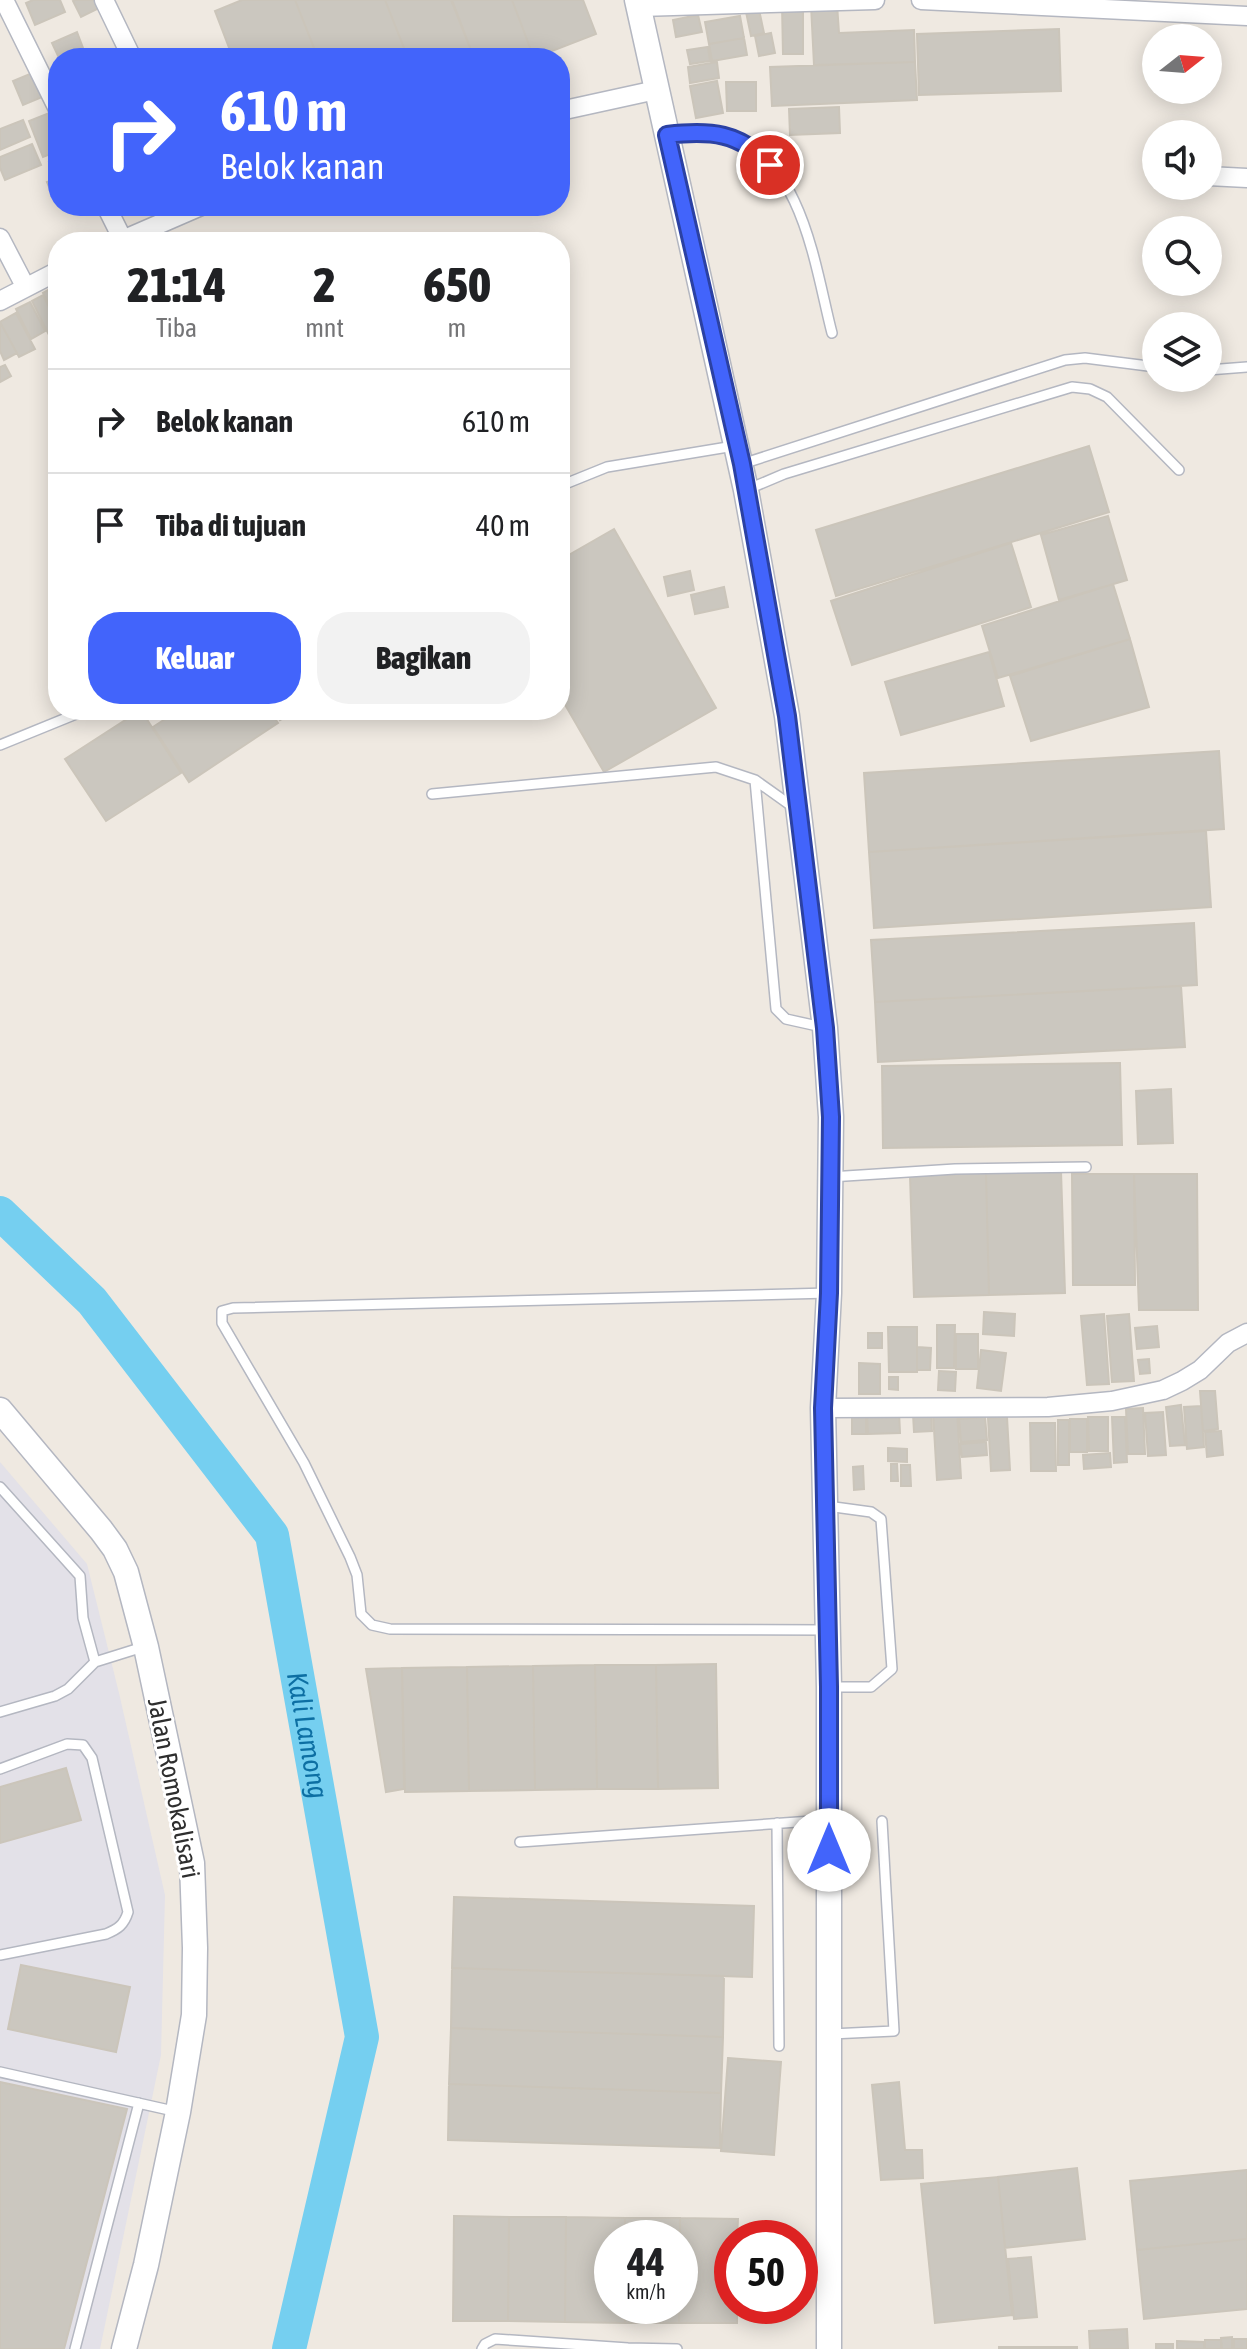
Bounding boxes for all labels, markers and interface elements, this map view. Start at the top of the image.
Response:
north arrow [1142,24,1222,104]
map controls [1142,24,1222,392]
text: 610 m [220,79,347,143]
icon: right [88,80,192,184]
button: sound [1142,120,1222,200]
pin [736,131,804,199]
icon: arrive [748,143,792,187]
text: Belok kanan [220,145,385,187]
button: search [1142,216,1222,296]
text: 21:14 [127,257,226,312]
text: 2 [313,257,336,312]
text: 650 [423,257,491,312]
button: layers [1142,312,1222,392]
text: Tiba [156,313,197,343]
text: mnt [305,313,344,343]
text: m [448,313,466,343]
icon: right [88,399,132,443]
text: Belok kanan [156,404,293,438]
text: 610 m [462,404,530,438]
icon: arrive [88,503,132,547]
text: Tiba di tujuan [156,508,306,542]
text: 40 m [476,508,530,542]
button: Keluar [88,612,301,704]
button: Bagikan [317,612,530,704]
water label: Kali Lamong [281,1669,335,1801]
street label: Jalan Romokalisari [142,1695,206,1881]
position arrow [787,1808,871,1892]
speed limit sign: 50 [714,2220,818,2324]
text: 44 [627,2239,665,2284]
text: km/h [626,2280,666,2303]

